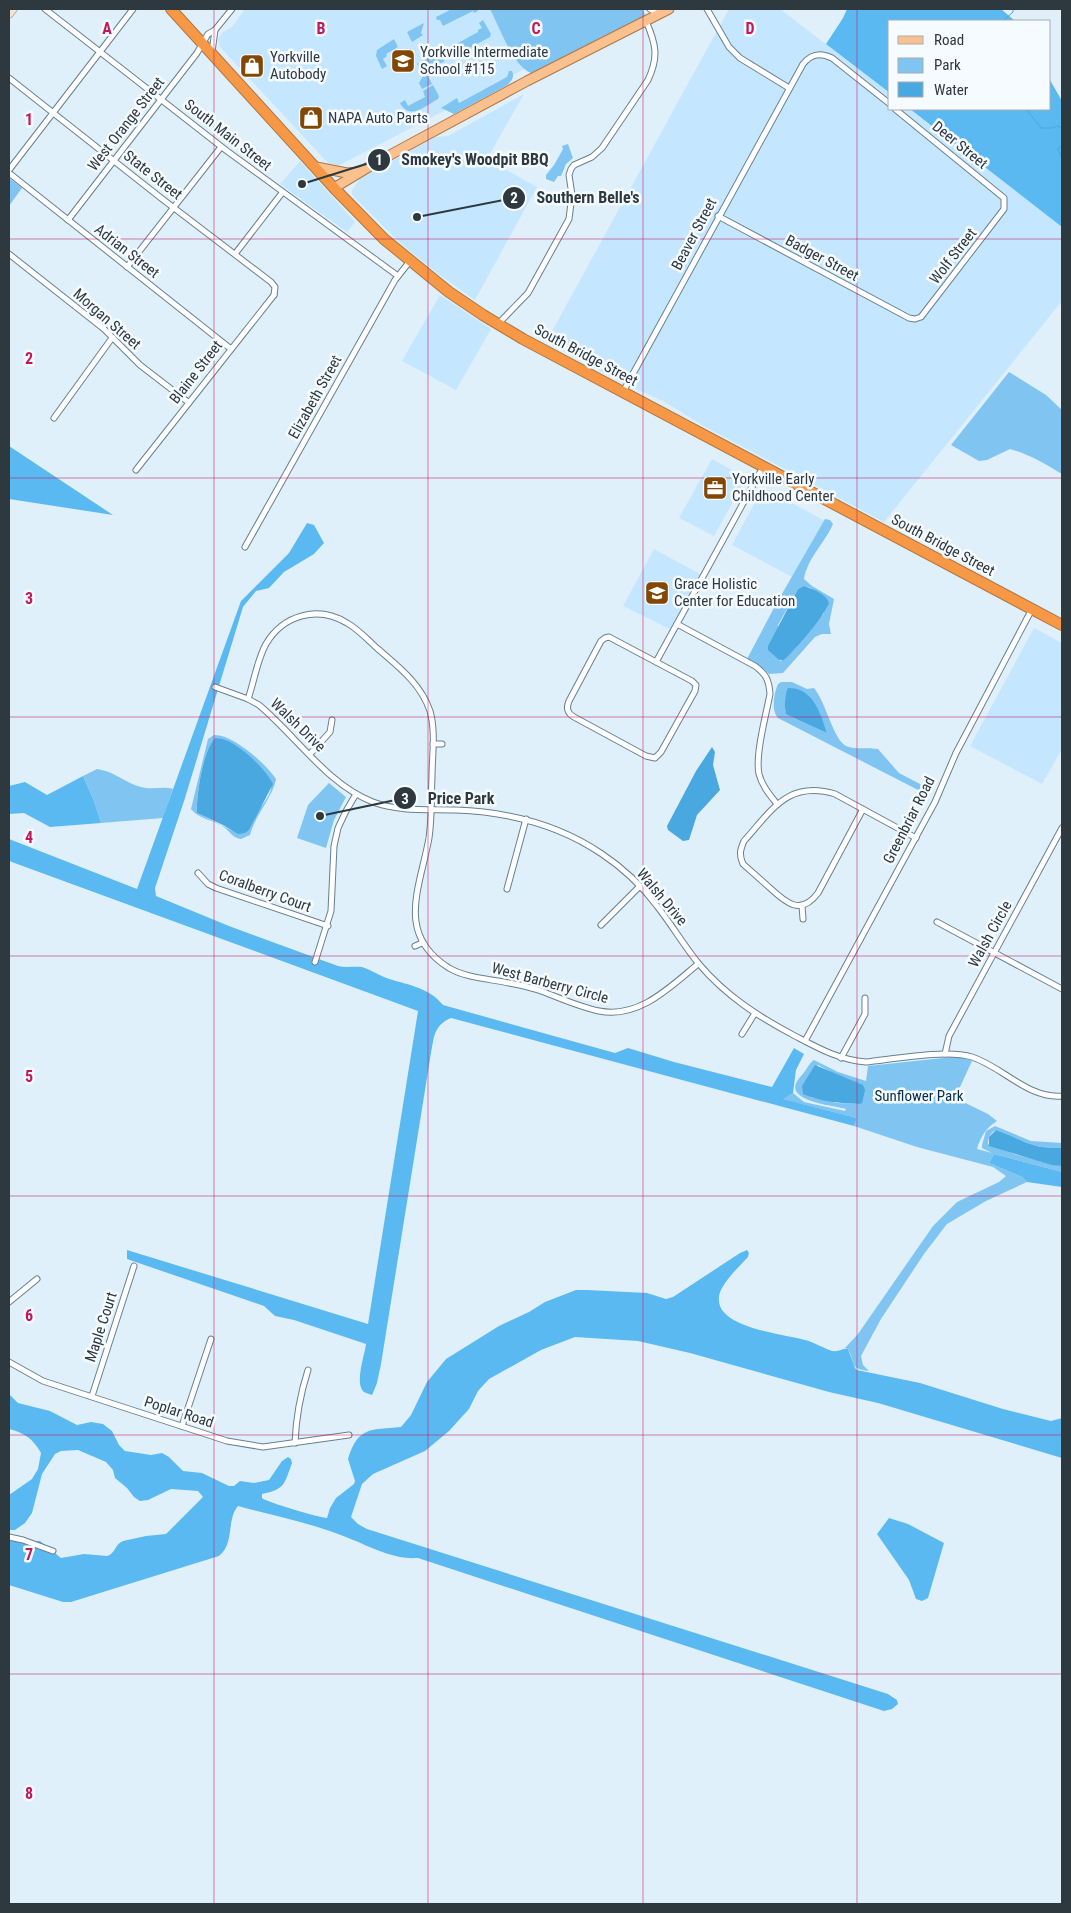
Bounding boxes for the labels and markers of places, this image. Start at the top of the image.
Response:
place label: Yorkville Intermediate School #115 [420,43,548,78]
place label: Yorkville Autobody [270,48,326,83]
school or university icon: Yorkville Intermediate School #115 [390,48,416,74]
shop icon: Yorkville Autobody [239,53,265,79]
shop icon: NAPA Auto Parts [298,105,324,131]
place label: NAPA Auto Parts [328,109,428,127]
callout: Smokey's Woodpit BBQ [367,144,559,175]
callout: Southern Belle's [501,182,649,213]
place label: Yorkville Early Childhood Center [732,470,835,505]
office icon: Yorkville Early Childhood Center [702,475,728,501]
place label: Grace Holistic Center for Education [674,575,795,610]
school or university icon: Grace Holistic Center for Education [644,580,670,606]
callout: Price Park [393,783,504,814]

